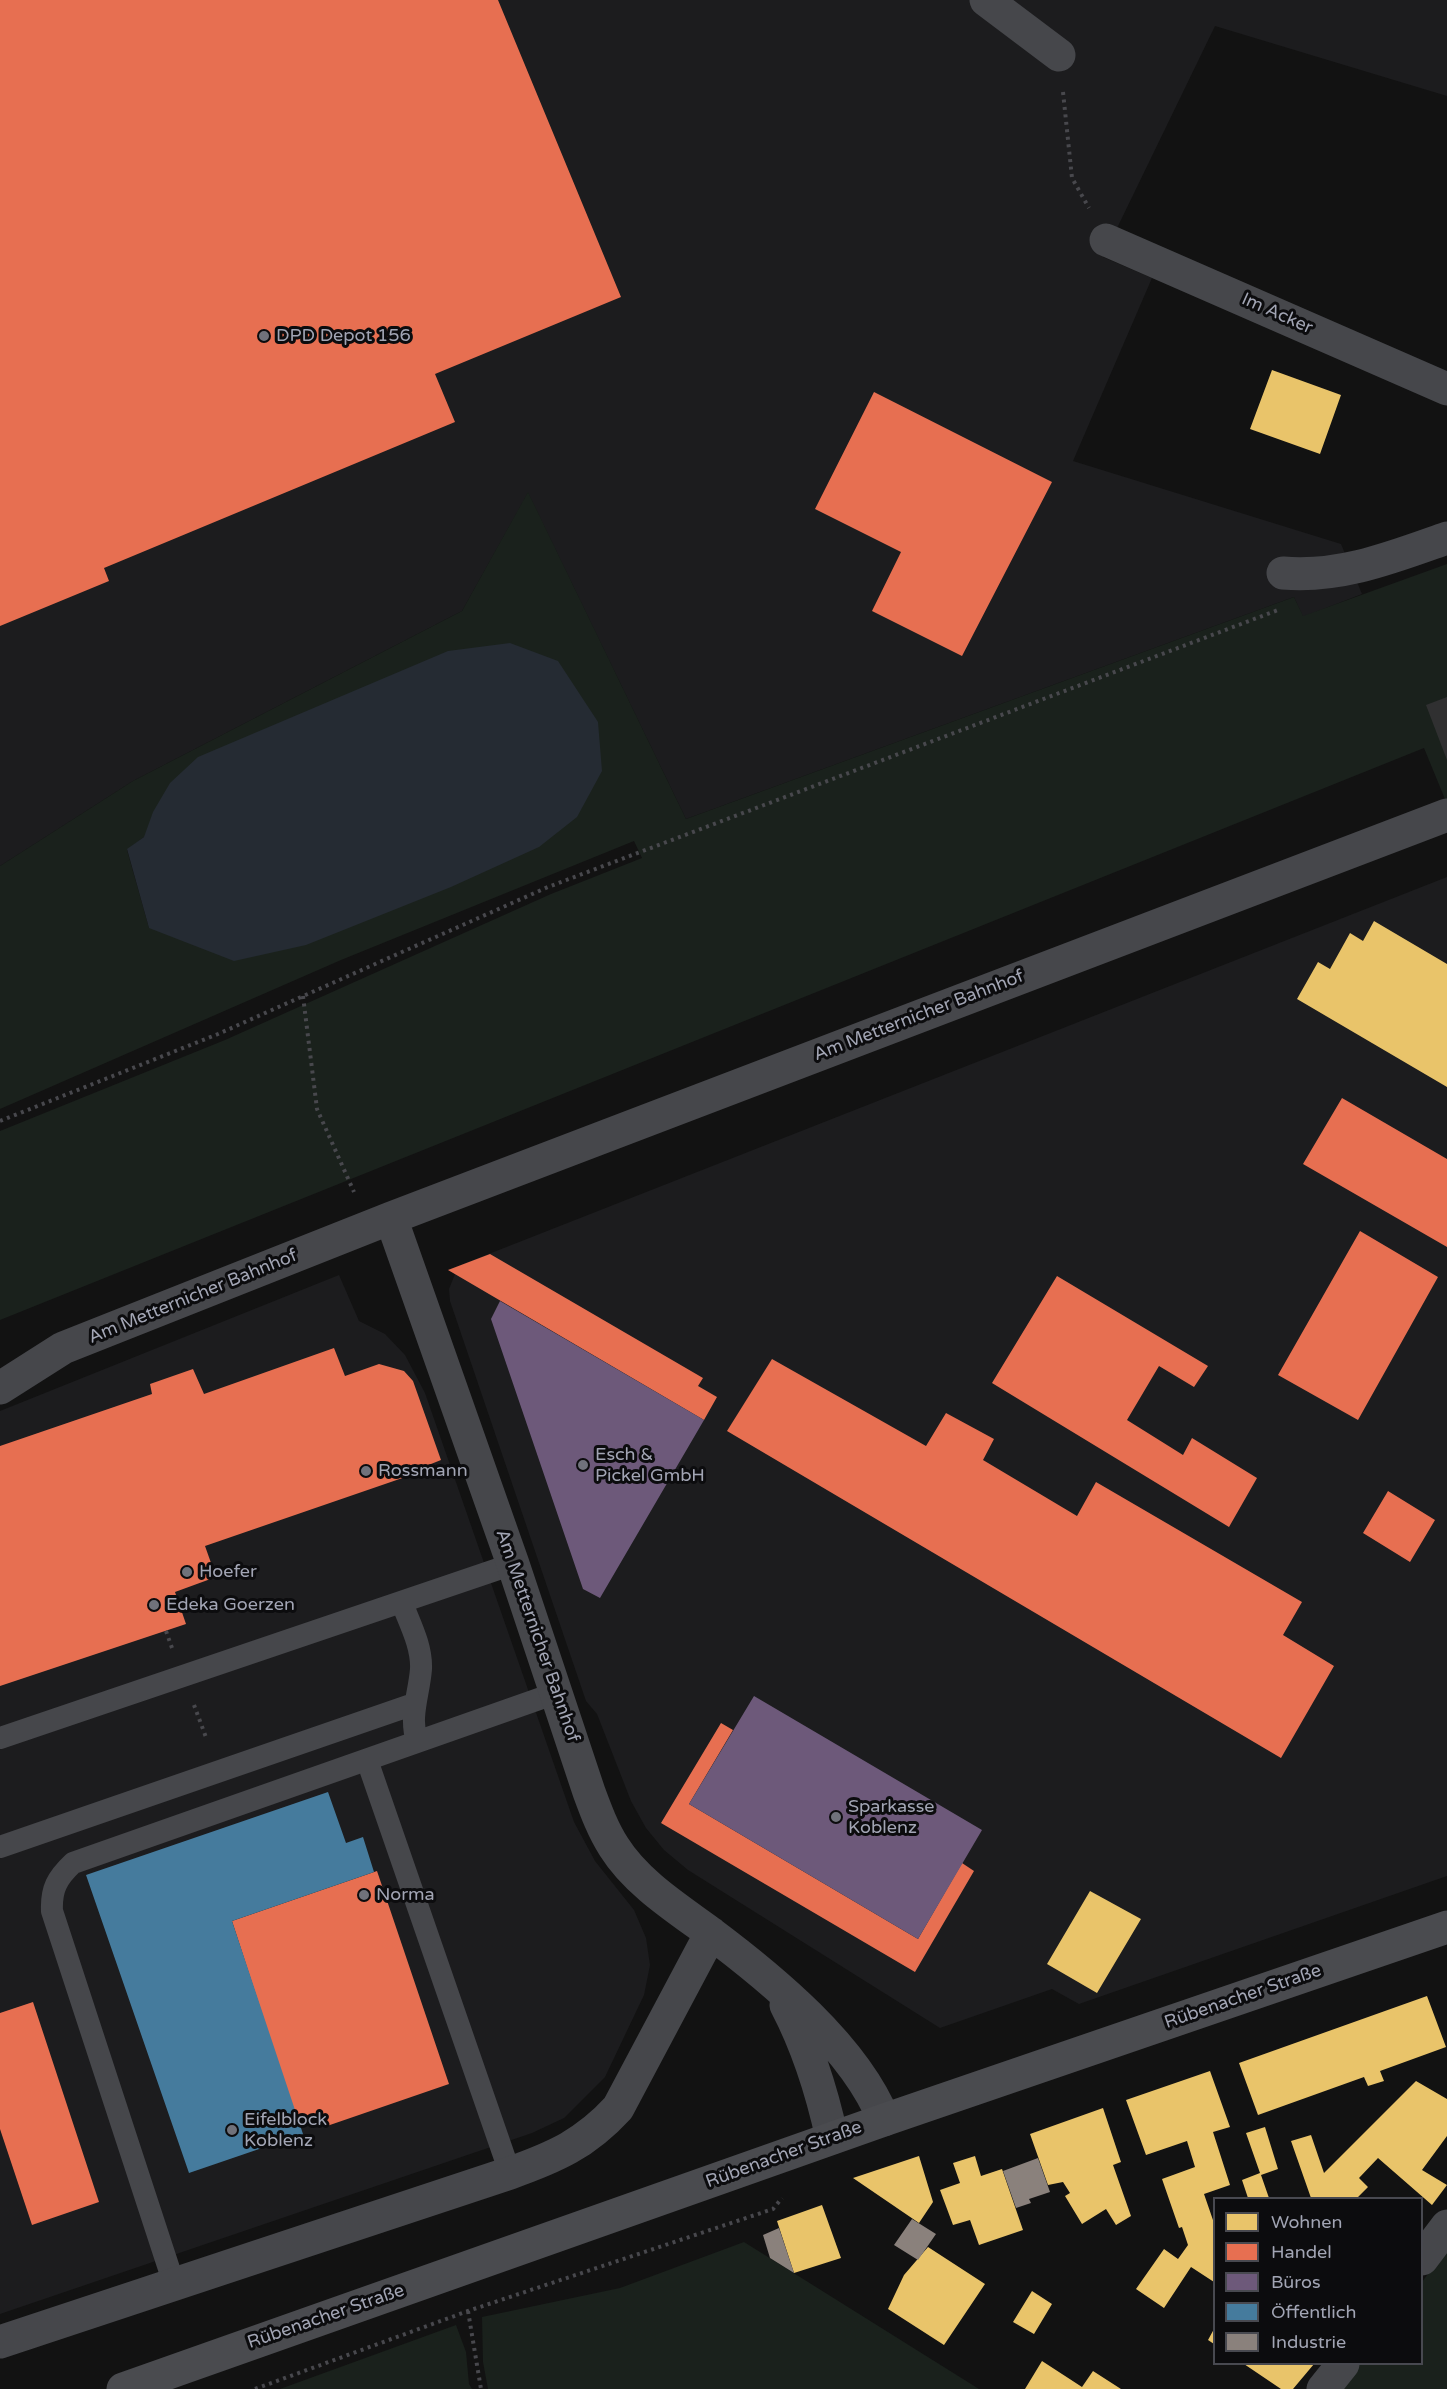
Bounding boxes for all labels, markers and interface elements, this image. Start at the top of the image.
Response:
street label: Im Acker [1238,289,1316,339]
place label: DPD Depot 156 [276,325,411,347]
marker: DPD Depot 156 [257,329,271,343]
street label: Am Metternicher Bahnhof [811,966,1027,1066]
street label: Am Metternicher Bahnhof [85,1245,301,1349]
place label: Esch & Pickel GmbH [595,1444,705,1486]
marker: Esch & Pickel GmbH [576,1458,590,1472]
place label: Rossmann [378,1460,468,1482]
marker: Rossmann [359,1464,373,1478]
street label: Am Metternicher Bahnhof [490,1527,584,1745]
place label: Hoefer [199,1561,257,1583]
marker: Hoefer [180,1565,194,1579]
place label: Edeka Goerzen [166,1594,295,1616]
marker: Edeka Goerzen [147,1598,161,1612]
place label: Sparkasse Koblenz [848,1796,935,1838]
marker: Sparkasse Koblenz [829,1810,843,1824]
place label: Norma [376,1884,435,1906]
marker: Norma [357,1888,371,1902]
street label: Rübenacher Straße [1162,1960,1324,2034]
place label: Eifelblock Koblenz [244,2109,327,2152]
street label: Rübenacher Straße [703,2117,865,2193]
marker: Eifelblock Koblenz [225,2123,239,2137]
legend [1213,2197,1423,2365]
text: Wohnen [1271,2211,1342,2233]
text: Handel [1271,2241,1332,2263]
text: Büros [1271,2271,1321,2293]
street label: Rübenacher Straße [245,2280,407,2354]
text: Öffentlich [1271,2301,1356,2323]
text: Industrie [1271,2331,1346,2353]

